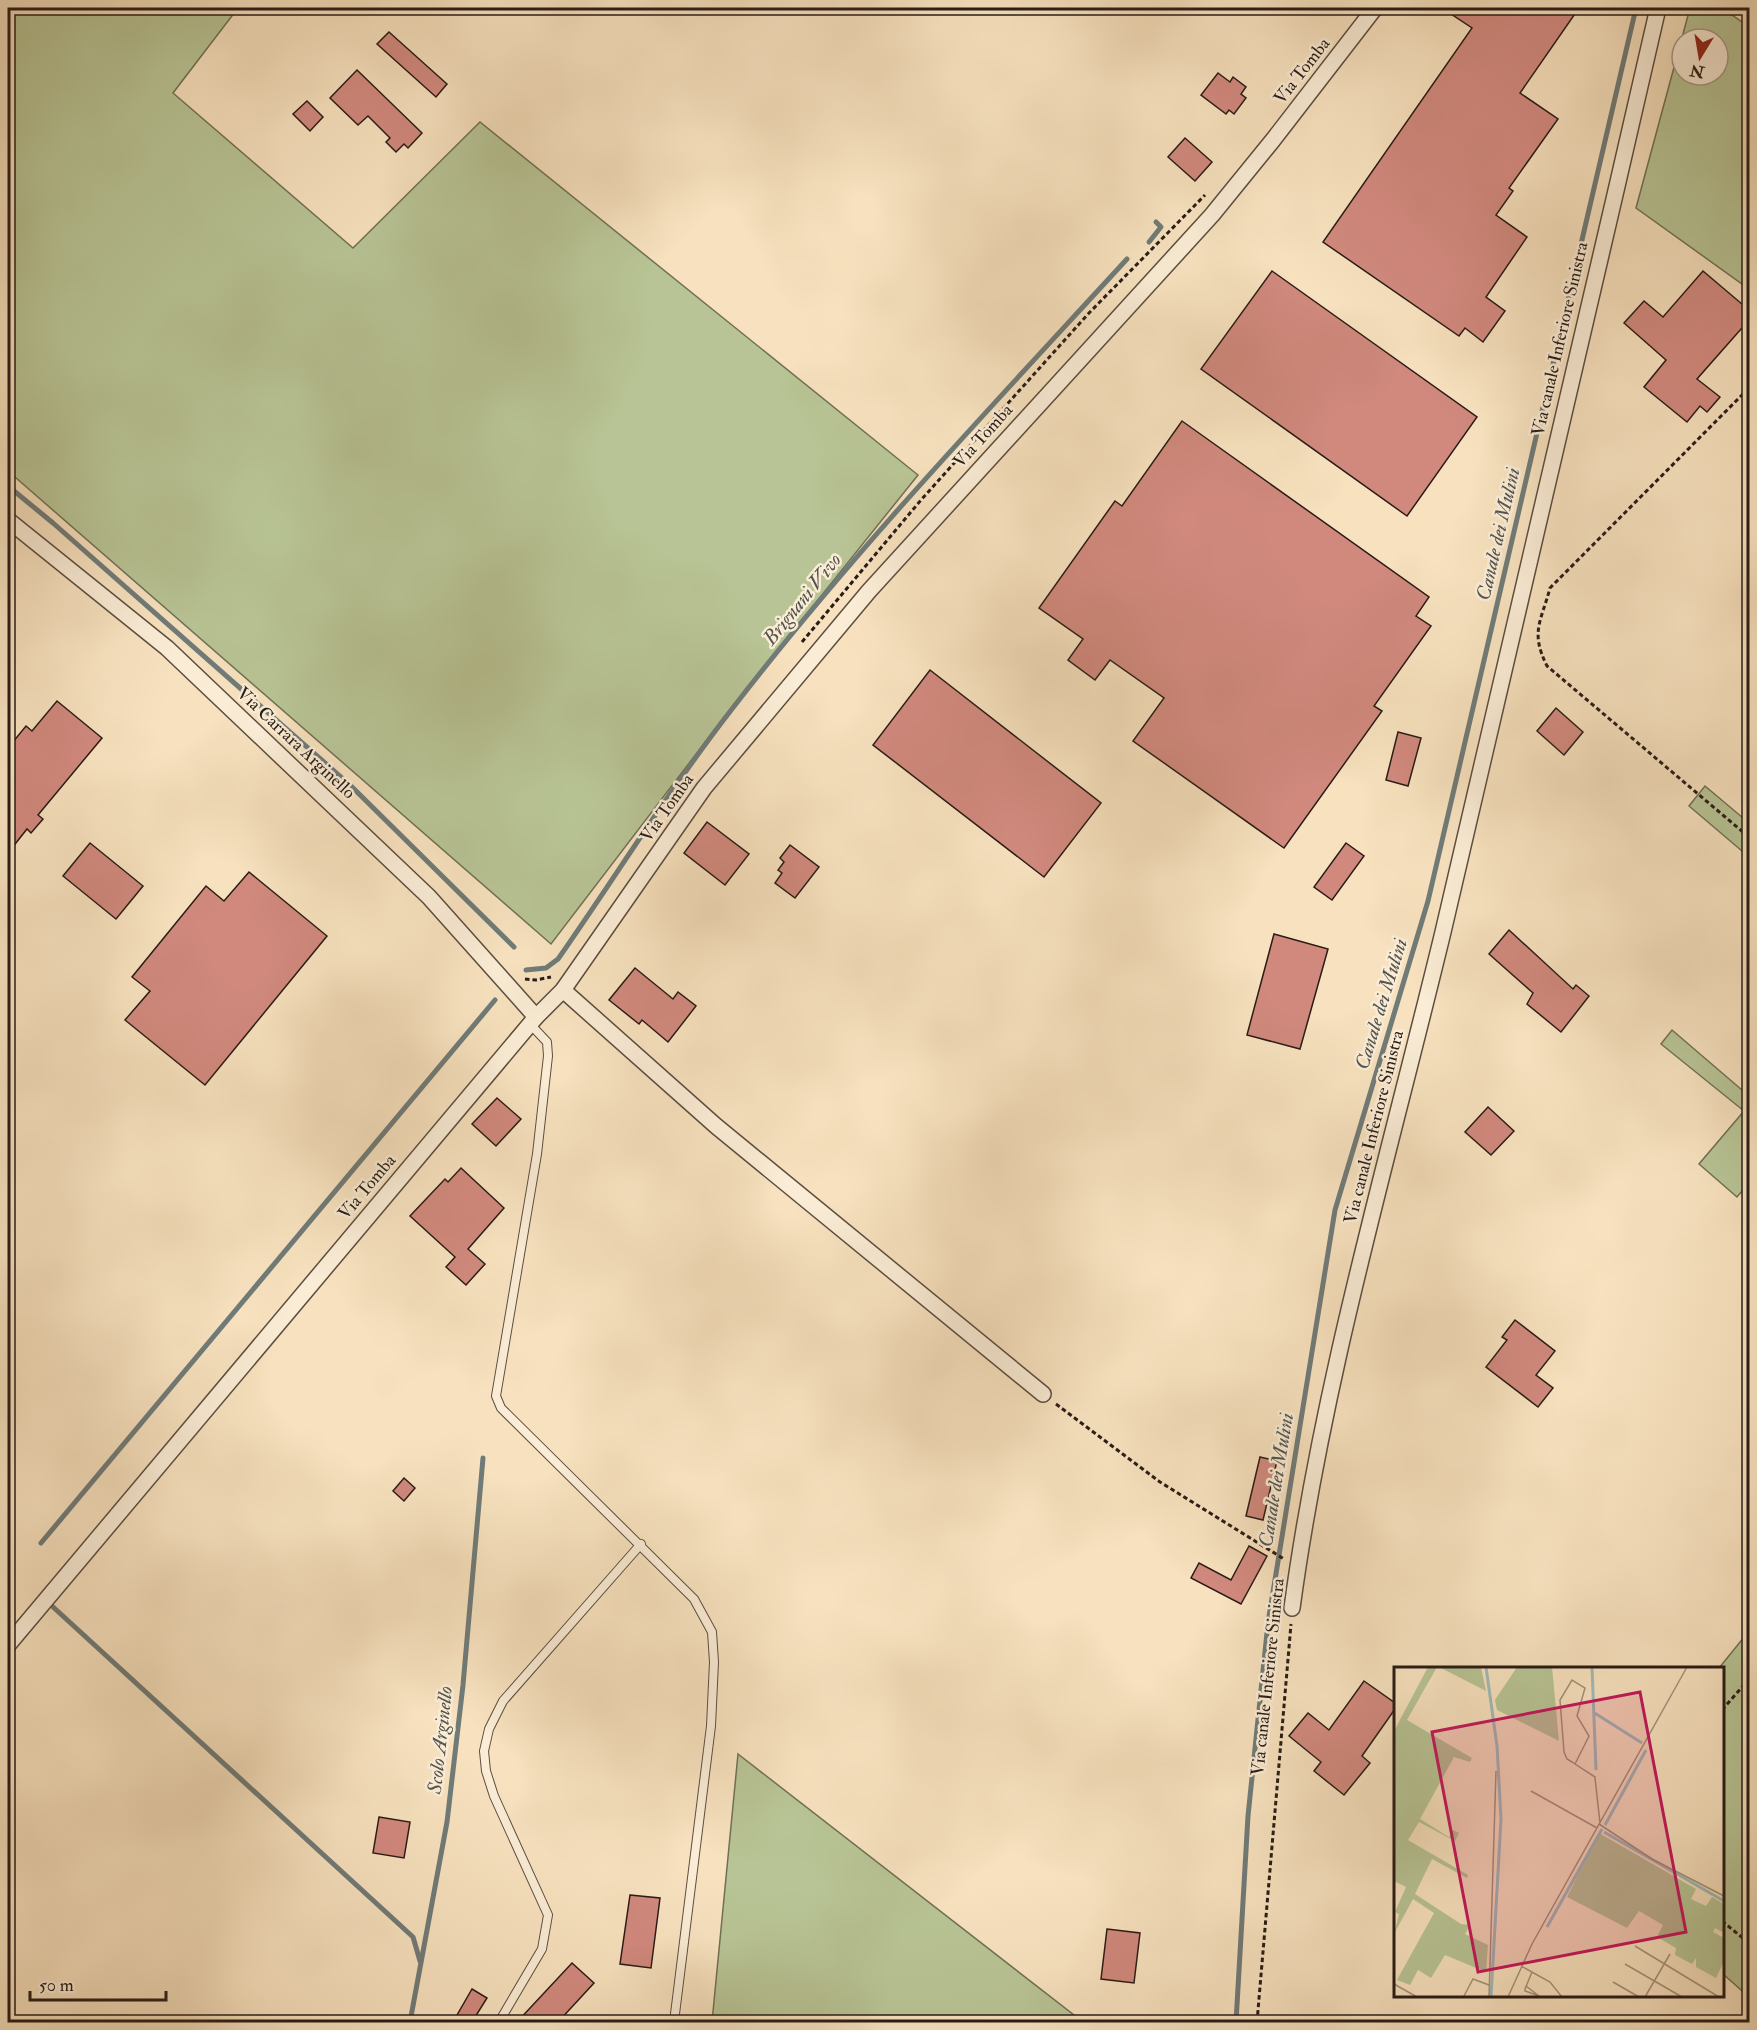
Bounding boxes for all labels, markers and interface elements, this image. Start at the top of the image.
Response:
north arrow [1670,27,1730,87]
street label: Via Tomba [1269,33,1336,109]
text: N [1688,59,1707,82]
street label: Via canale Inferiore Sinistra [1526,239,1594,438]
street label: Via Tomba [948,399,1018,473]
water label: Canale dei Mulini [1471,465,1526,603]
water label: Brignani Vivo [757,548,847,651]
street label: Via Carrara Arginello [232,682,360,804]
street label: Via Tomba [635,769,699,847]
water label: Canale dei Mulini [1349,935,1413,1072]
street label: Via canale Inferiore Sinistra [1339,1027,1409,1226]
street label: Via Tomba [333,1149,401,1224]
water label: Canale dei Mulini [1253,1411,1299,1549]
street label: Via canale Inferiore Sinistra [1246,1576,1290,1777]
inset map [1394,1667,1724,1997]
water label: Scolo Arginello [422,1685,458,1796]
scale bar [30,1964,166,2002]
text: 50 m [39,1974,74,1997]

